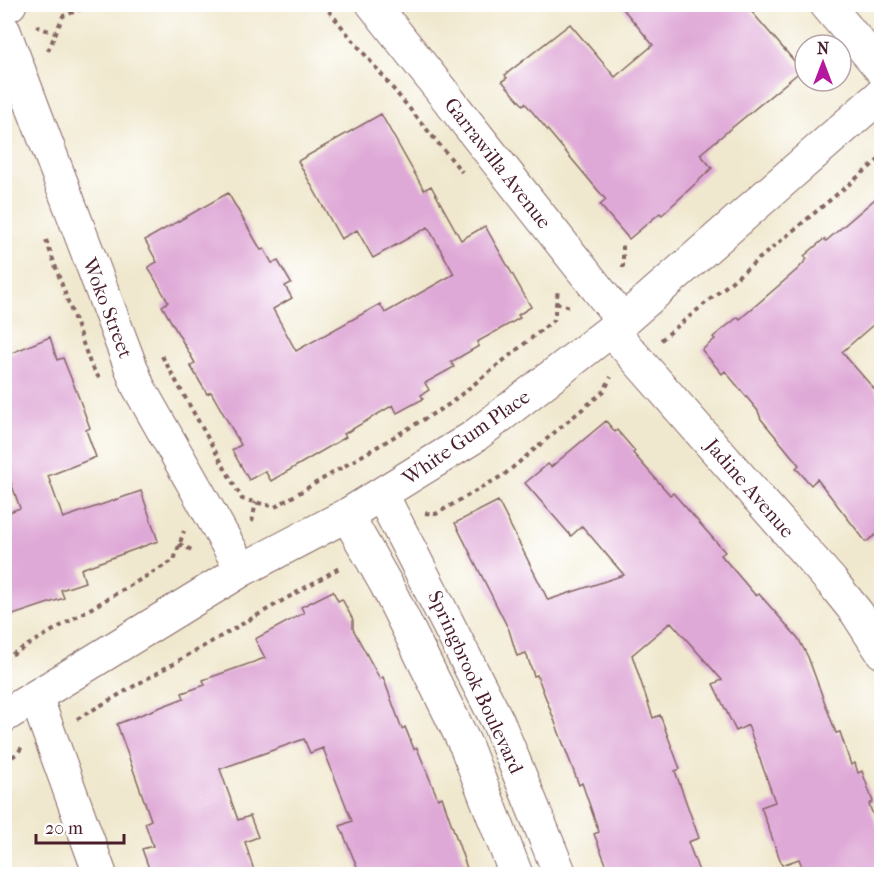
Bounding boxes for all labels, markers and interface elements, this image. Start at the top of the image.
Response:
north arrow [793,33,853,93]
text: N [817,39,830,58]
street label: Garrawilla Avenue [440,93,556,233]
street label: Woko Street [78,254,137,362]
street label: White Gum Place [397,385,534,490]
street label: Jadine Avenue [699,433,799,543]
street label: Springbrook Boulevard [423,587,528,778]
scale bar [36,807,124,845]
text: 20 m [45,818,83,839]

